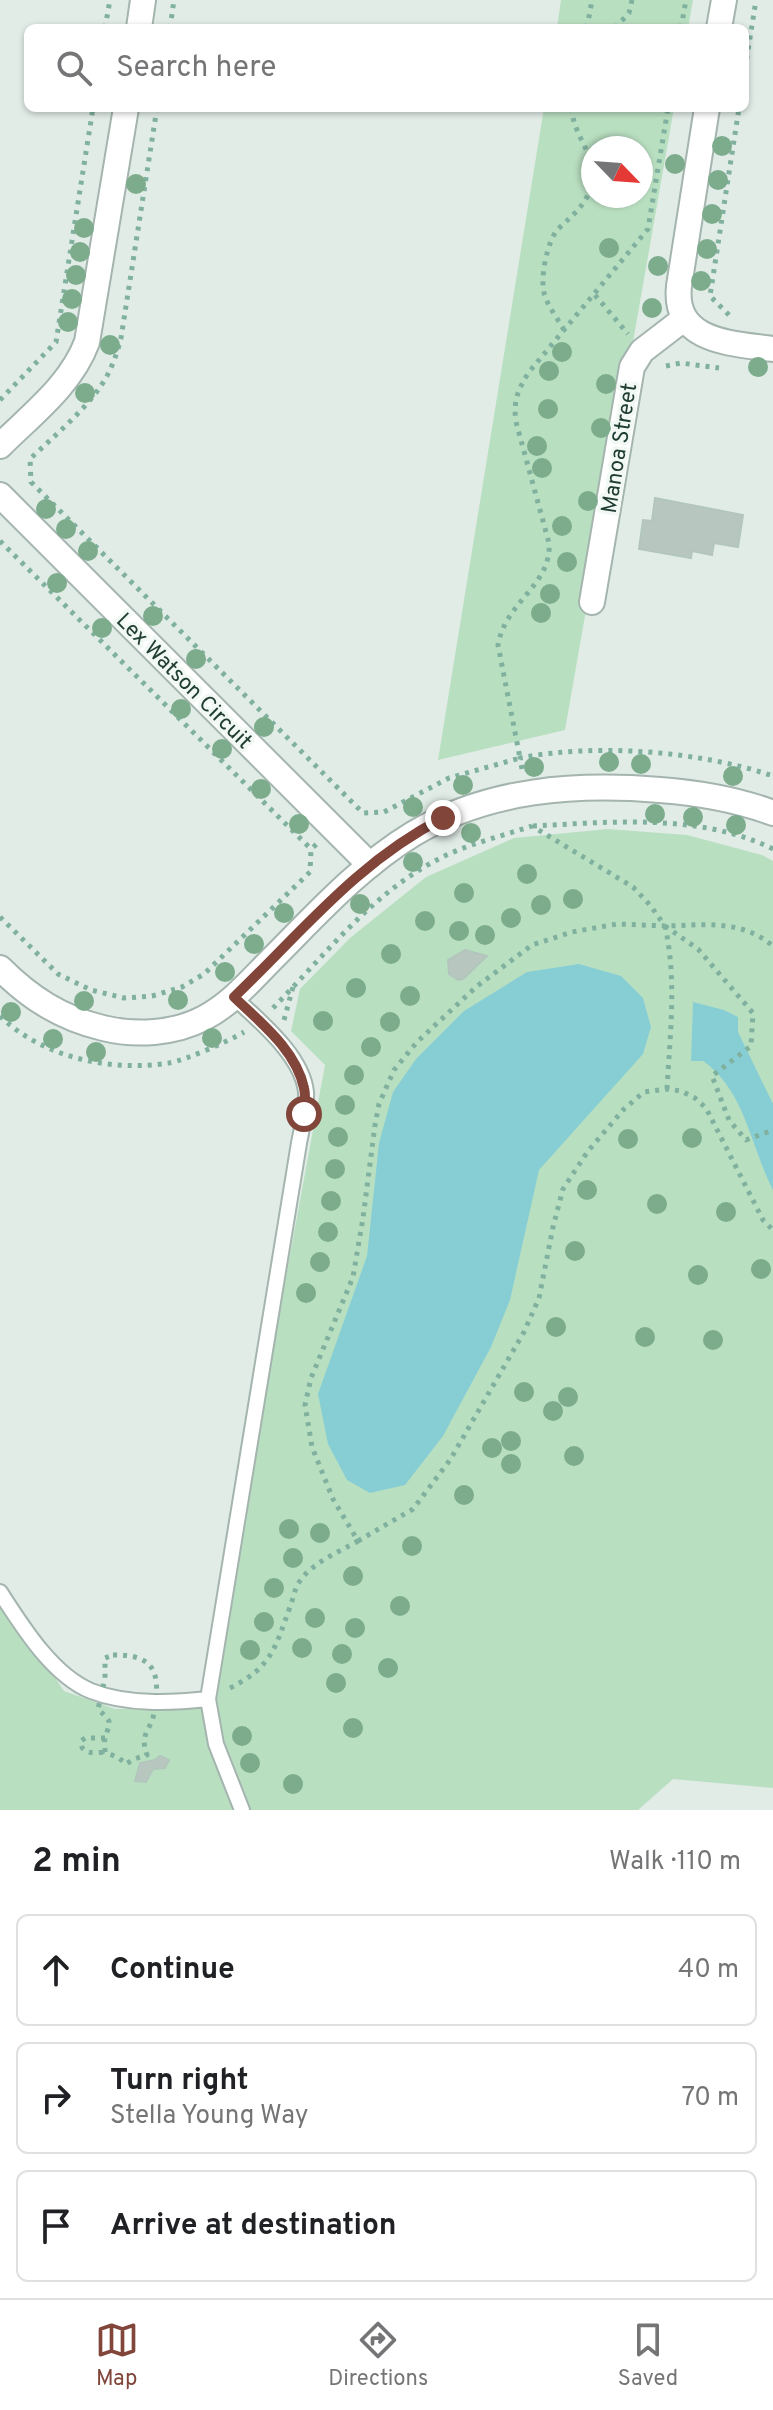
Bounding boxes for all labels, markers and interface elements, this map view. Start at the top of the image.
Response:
search box [24,24,749,112]
icon: search [52,46,96,90]
text: Search here [116,50,276,87]
north arrow [581,136,653,208]
street label: Manoa Street [597,381,644,515]
street label: Lex Watson Circuit [109,608,257,756]
route end [425,800,461,836]
route start [286,1096,322,1132]
text: 2 min [32,1841,121,1884]
text: Walk · 110 m [609,1846,741,1879]
icon: ahead [34,1948,78,1992]
text: Continue [110,1952,235,1989]
text: 40 m [678,1954,739,1987]
text: Turn right [110,2063,248,2100]
icon: right [34,2076,78,2120]
text: 70 m [681,2082,739,2115]
text: Stella Young Way [110,2100,309,2133]
icon: arrive [34,2204,78,2248]
text: Arrive at destination [110,2208,396,2245]
tab: Map [95,2318,139,2393]
tab: Directions [328,2318,428,2393]
tab: Saved [618,2318,678,2393]

